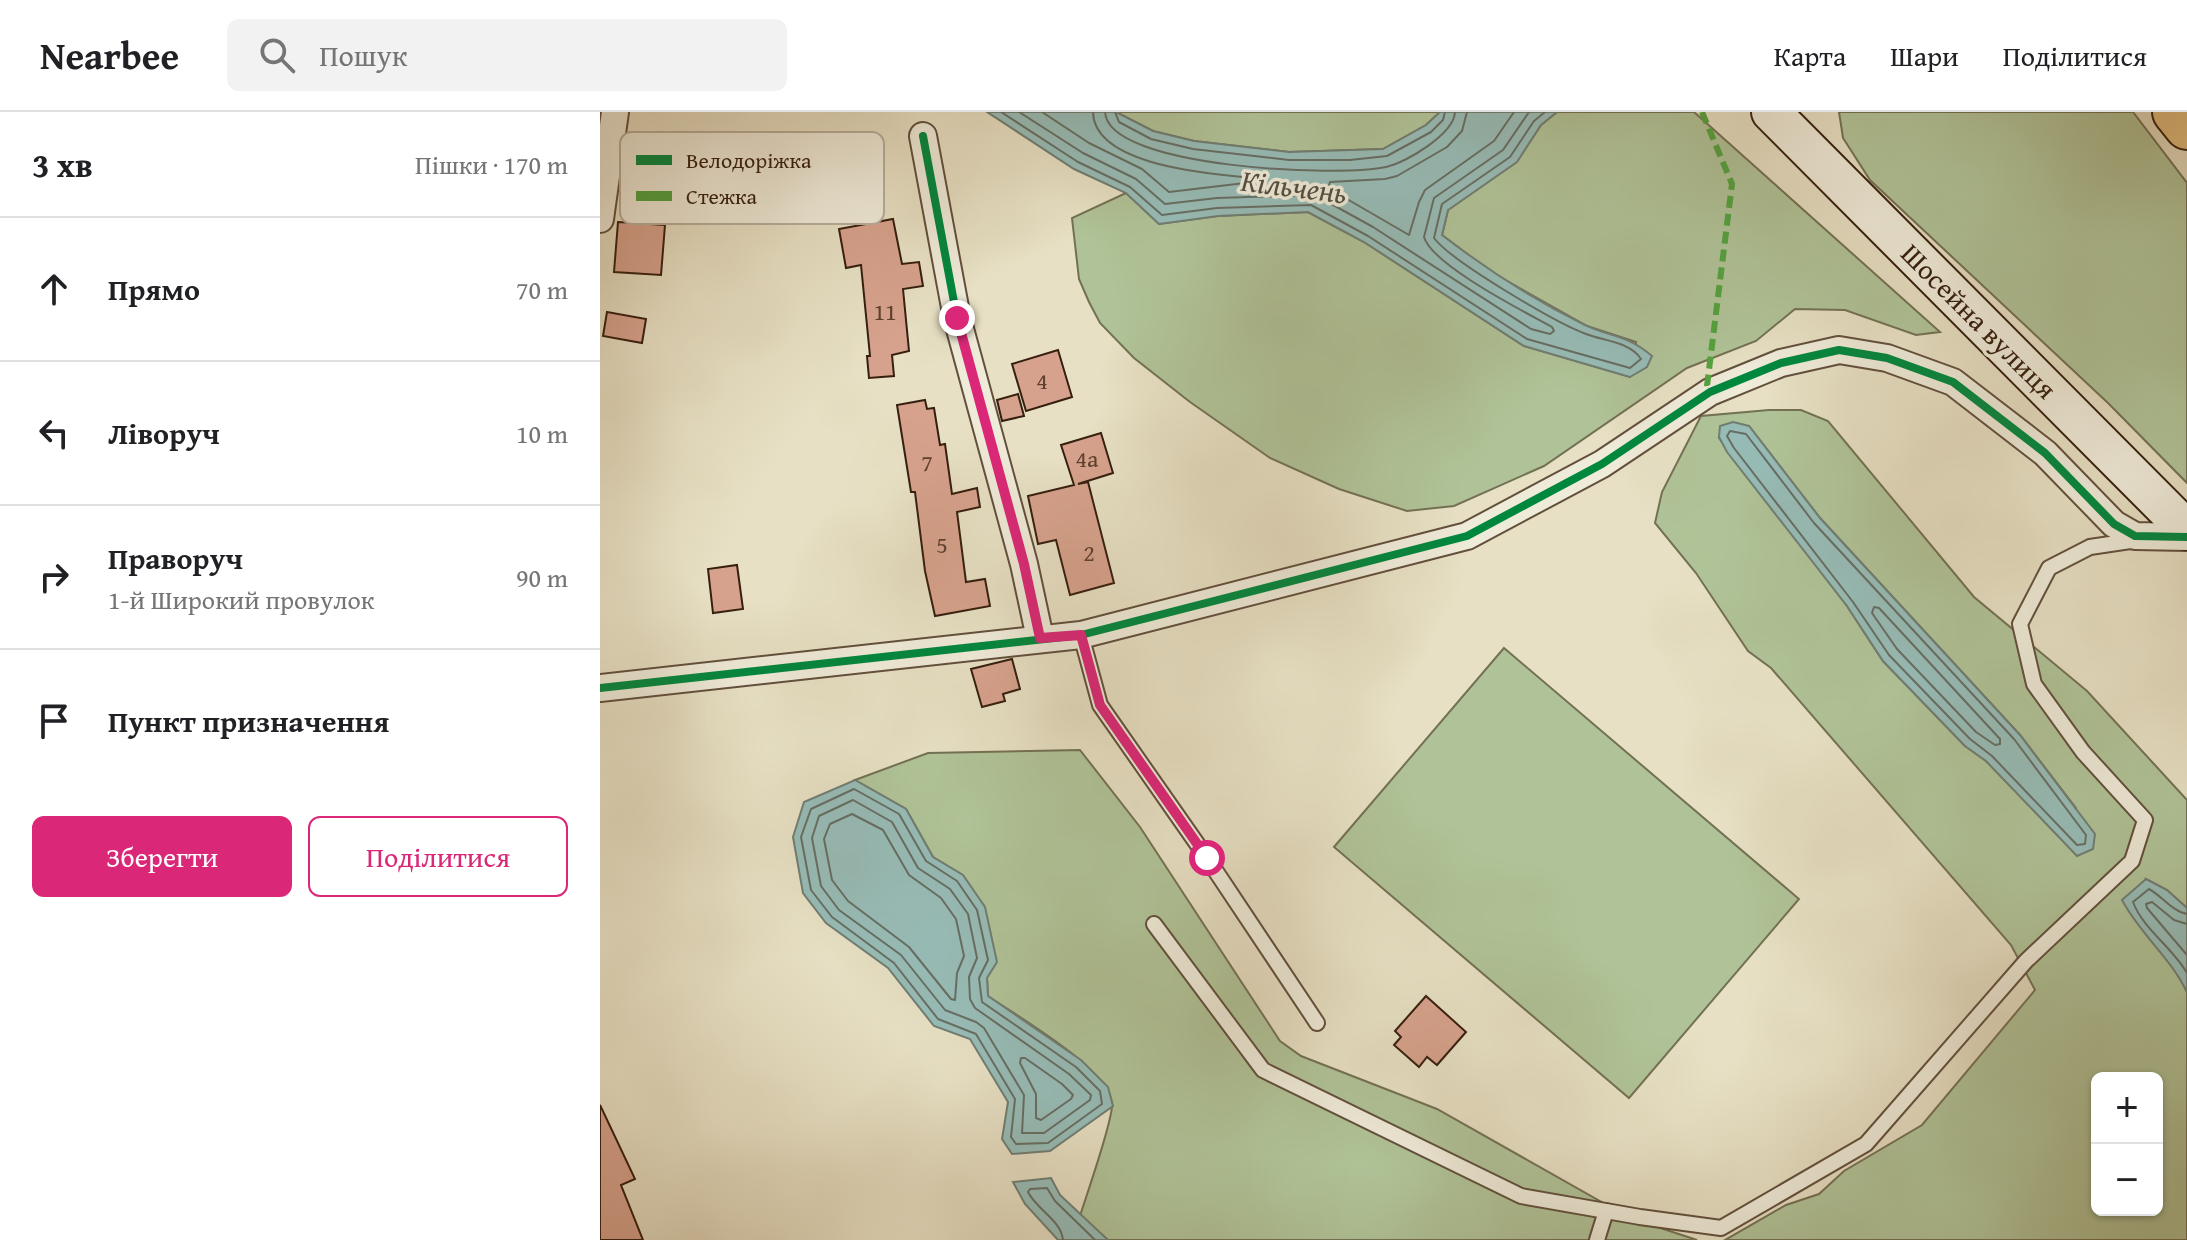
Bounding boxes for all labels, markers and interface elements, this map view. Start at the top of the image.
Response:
search box [227,19,787,91]
text: Nearbee [40,27,179,83]
icon: search [255,33,299,77]
text: Пошук [319,33,407,77]
text: Карта [1774,35,1846,76]
text: Шари [1890,35,1959,76]
text: Поділитися [2003,35,2147,76]
legend [620,132,884,224]
text: 3 хв [32,140,93,189]
text: Велодоріжка [686,144,812,176]
text: Пішки · 170 m [415,145,568,184]
water label: Кільчень [1239,158,1350,214]
text: Стежка [686,180,758,212]
street label: Шосейна вулиця [1892,233,2067,408]
icon: ahead [32,267,76,311]
text: Прямо [108,267,200,311]
text: 70 m [516,270,568,309]
house number: 11 [873,294,897,329]
route end [939,300,975,336]
house number: 4 [1036,363,1048,398]
icon: left [32,411,76,455]
text: Ліворуч [108,411,220,455]
text: 10 m [516,414,568,453]
house number: 4а [1076,441,1099,476]
house number: 7 [921,445,933,480]
house number: 5 [936,527,948,562]
house number: 2 [1083,535,1095,570]
text: Праворуч [108,536,243,580]
icon: right [32,555,76,599]
text: 90 m [516,558,568,597]
text: 1-й Широкий провулок [108,580,374,619]
icon: arrive [32,699,76,743]
text: Пункт призначення [108,699,389,743]
button: Зберегти [32,816,292,897]
button: Поділитися [308,816,568,897]
route start [1189,840,1225,876]
map controls [2091,1072,2163,1216]
button: + [2091,1072,2163,1144]
button: − [2091,1144,2163,1216]

